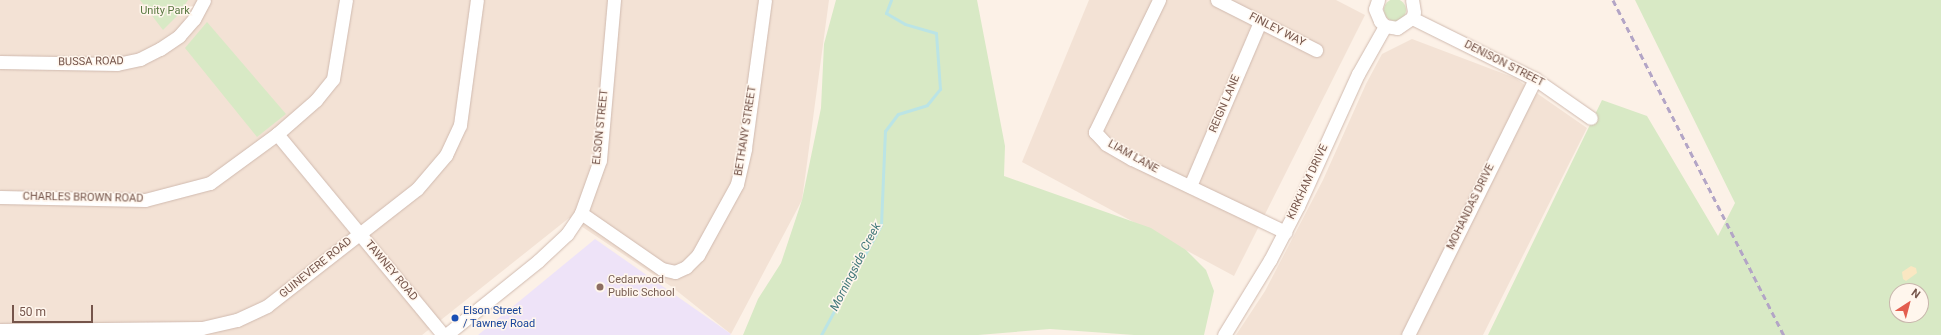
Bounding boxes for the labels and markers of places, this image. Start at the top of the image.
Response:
place label: Cedarwood Public School [608,274,675,300]
marker: Cedarwood Public School [595,282,605,292]
place label: Elson Street / Tawney Road [463,305,535,331]
marker: Elson Street / Tawney Road [450,313,460,323]

